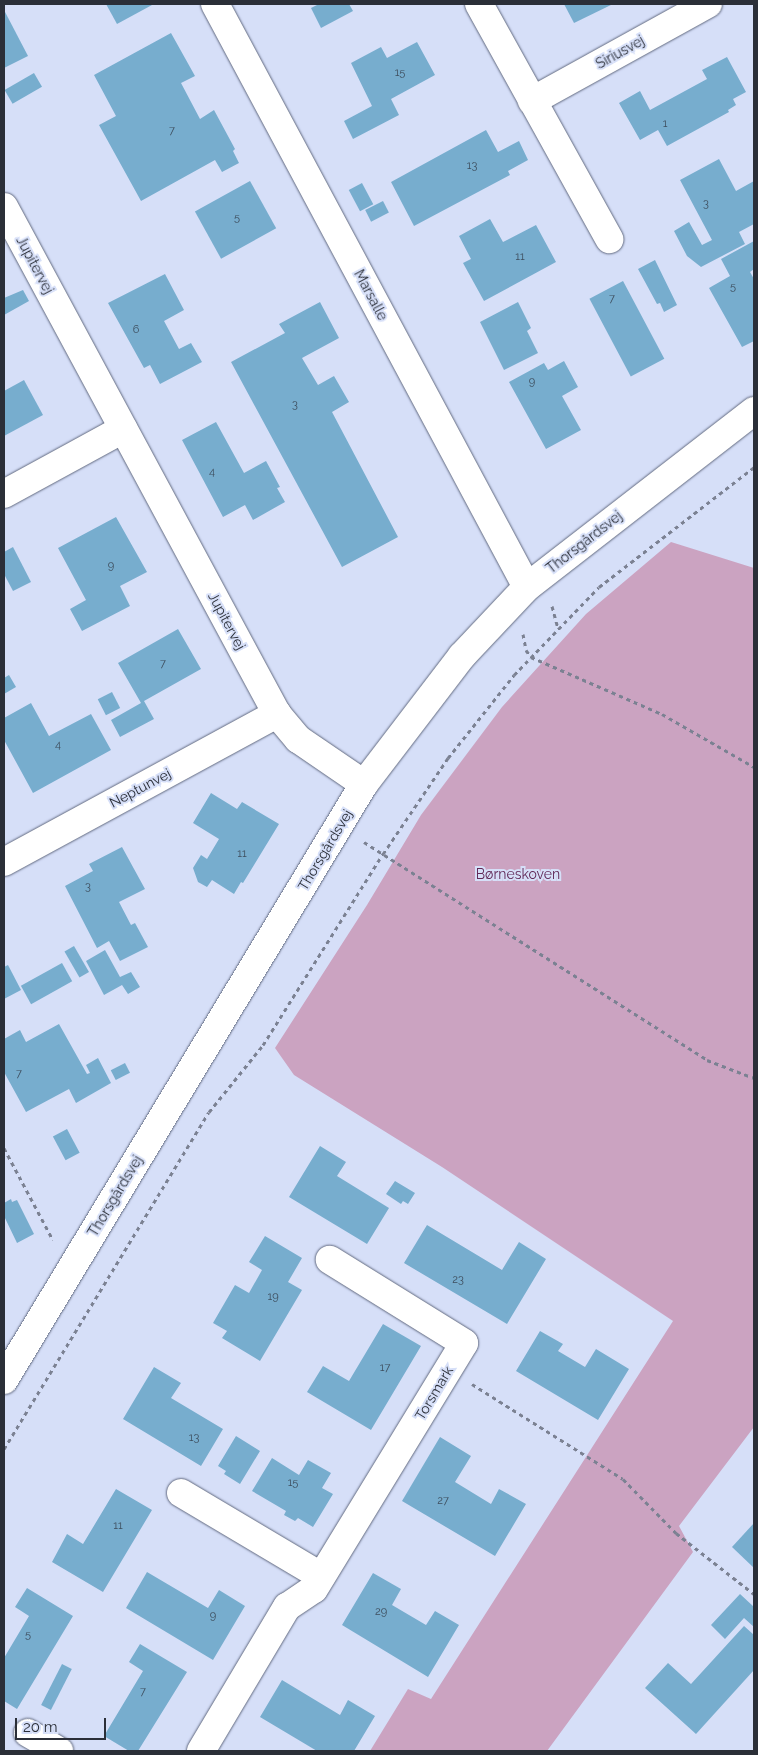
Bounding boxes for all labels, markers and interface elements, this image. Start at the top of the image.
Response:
street label: Siriusvej [593,32,647,72]
house number: 15 [395,66,405,80]
house number: 1 [663,117,667,131]
house number: 7 [169,124,175,138]
house number: 13 [467,159,477,173]
house number: 3 [703,197,709,211]
house number: 5 [234,211,240,225]
street label: Jupitervej [13,233,57,297]
house number: 11 [515,250,525,264]
street label: Marsalle [351,267,391,323]
house number: 5 [730,280,736,294]
house number: 7 [609,292,615,306]
house number: 6 [133,323,139,337]
house number: 9 [529,375,535,389]
house number: 3 [292,398,298,412]
house number: 4 [209,465,215,479]
street label: Thorsgårdsvej [543,507,625,577]
house number: 9 [108,559,114,573]
street label: Jupitervej [205,589,249,653]
house number: 7 [160,657,166,671]
house number: 4 [55,738,61,752]
street label: Neptunvej [106,765,174,811]
street label: Thorsgårdsvej [294,806,356,894]
house number: 11 [237,847,247,861]
park label: Børneskoven [476,866,560,882]
house number: 3 [85,880,91,894]
house number: 7 [16,1067,22,1081]
street label: Thorsgårdsvej [84,1152,146,1240]
house number: 23 [452,1273,464,1287]
house number: 19 [267,1290,279,1304]
house number: 17 [380,1361,390,1375]
street label: Torsmark [411,1363,457,1423]
house number: 13 [189,1431,199,1445]
house number: 15 [288,1476,298,1490]
house number: 27 [437,1494,449,1508]
house number: 11 [113,1519,123,1533]
house number: 29 [375,1605,387,1619]
house number: 9 [210,1609,216,1623]
house number: 5 [25,1628,31,1642]
house number: 7 [140,1685,146,1699]
scale bar [18,1708,109,1740]
text: 20 m [23,1718,58,1736]

